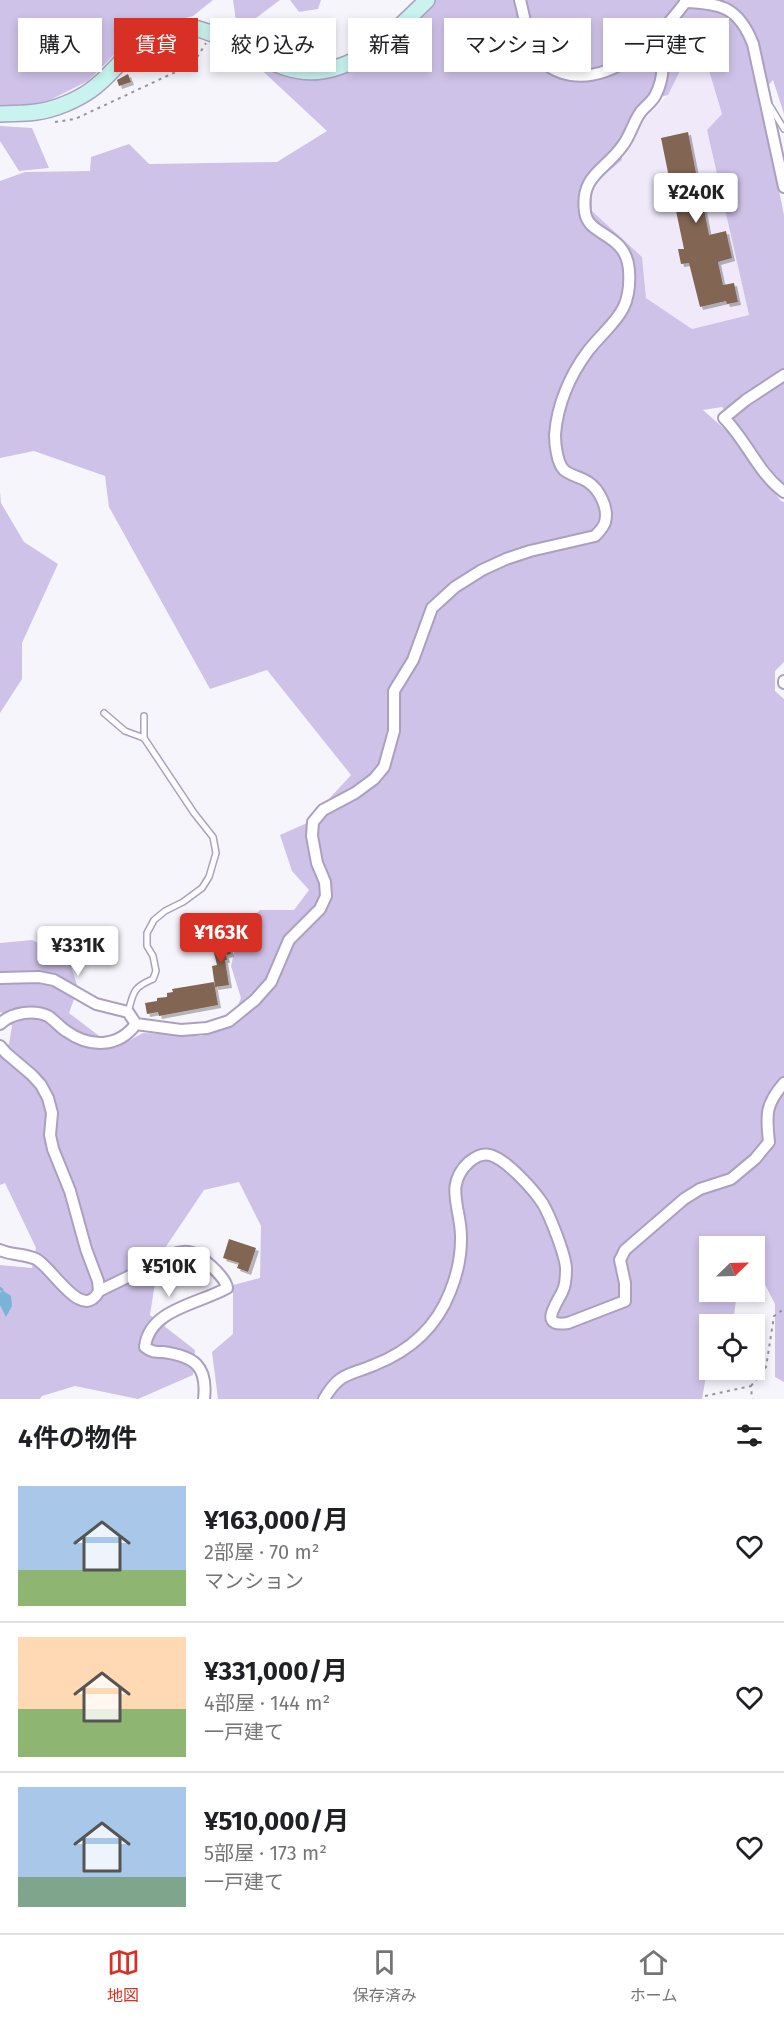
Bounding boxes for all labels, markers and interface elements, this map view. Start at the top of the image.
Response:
chip: 購入 [18,18,102,72]
chip: 賃貸 [114,18,198,72]
chip: 絞り込み [210,18,336,72]
chip: 新着 [348,18,432,72]
chip: マンション [444,18,591,72]
chip: 一戸建て [603,18,729,72]
pin: ¥240K [654,173,738,224]
text: ¥240K [668,180,724,204]
pin: ¥163K [179,913,263,964]
text: ¥163K [194,920,248,944]
pin: ¥331K [36,926,120,977]
text: ¥331K [51,933,105,957]
north arrow [699,1236,765,1302]
map controls [699,1236,765,1380]
pin: ¥510K [127,1247,211,1298]
text: ¥510K [142,1254,196,1278]
button: locate [699,1314,765,1380]
icon: filters [733,1419,766,1452]
text: 4件の物件 [18,1423,137,1454]
text: ¥163,000/月 [204,1505,349,1536]
icon: home [66,1510,138,1582]
icon: heart [733,1530,766,1563]
text: 2部屋 · 70 m² [204,1540,319,1564]
text: マンション [204,1569,304,1593]
text: ¥331,000/月 [204,1656,348,1687]
icon: home [66,1661,138,1733]
icon: heart [733,1681,766,1714]
text: 4部屋 · 144 m² [204,1691,330,1715]
text: 一戸建て [204,1720,284,1744]
text: ¥510,000/月 [204,1806,349,1837]
icon: home [66,1811,138,1883]
icon: heart [733,1831,766,1864]
text: 5部屋 · 173 m² [204,1841,327,1865]
text: 一戸建て [204,1870,284,1894]
tab: 地図 [107,1946,140,2006]
tab: 保存済み [353,1946,417,2006]
tab: ホーム [630,1946,677,2006]

